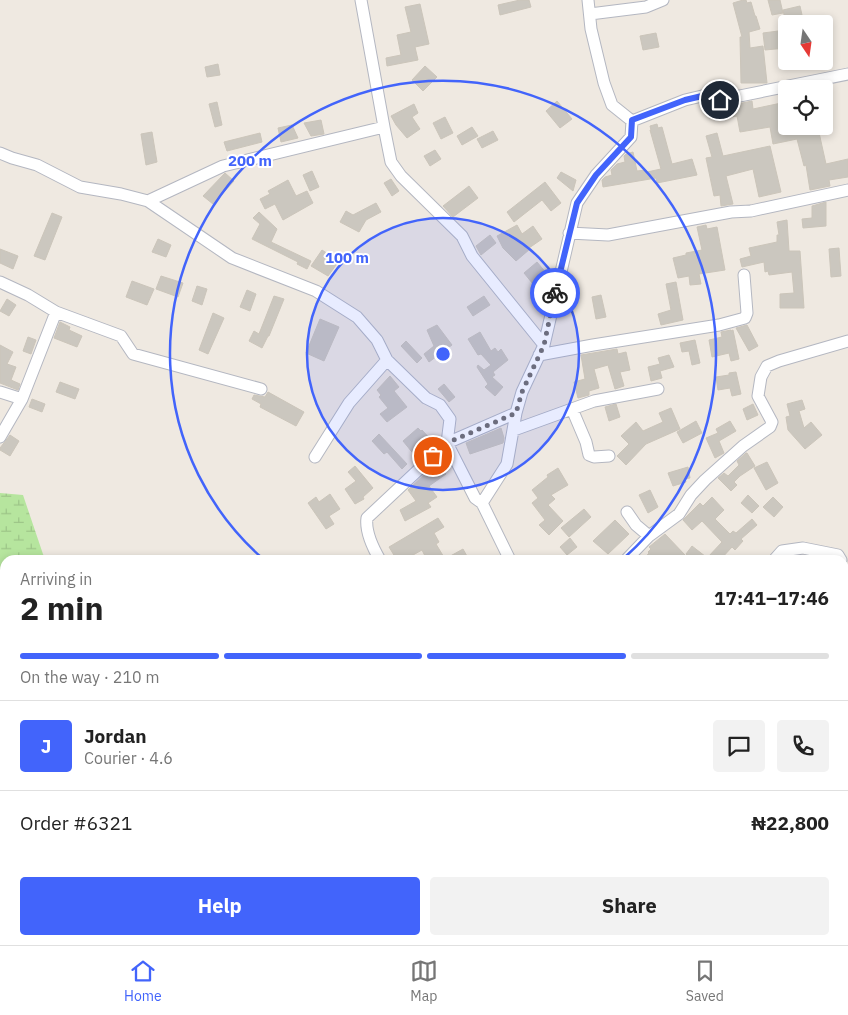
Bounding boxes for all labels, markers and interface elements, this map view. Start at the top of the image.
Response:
north arrow [778,15,832,70]
map controls [778,15,833,135]
pin [699,79,741,121]
button: locate [778,80,833,135]
icon: home [706,86,734,114]
text: 200 m [228,151,272,170]
text: 100 m [325,248,369,267]
courier [530,268,580,318]
icon: bike [541,279,569,307]
centre of rings [434,345,452,363]
pin [412,435,454,477]
icon: bag [419,442,447,470]
text: Arriving in [20,569,92,589]
text: 17:41–17:46 [714,586,829,610]
text: 2 min [20,587,104,629]
text: On the way · 210 m [20,667,159,687]
button: chat [713,720,765,772]
button: phone [777,720,829,772]
text: Jordan [84,724,147,748]
text: J [41,734,51,758]
text: Courier · 4.6 [84,748,173,768]
text: Order #6321 [20,811,132,835]
text: ₦22,800 [751,811,829,835]
button: Help [20,877,420,935]
button: Share [430,877,829,935]
tab: Home [124,957,162,1005]
tab: Map [410,957,438,1005]
tab: Saved [686,957,724,1005]

